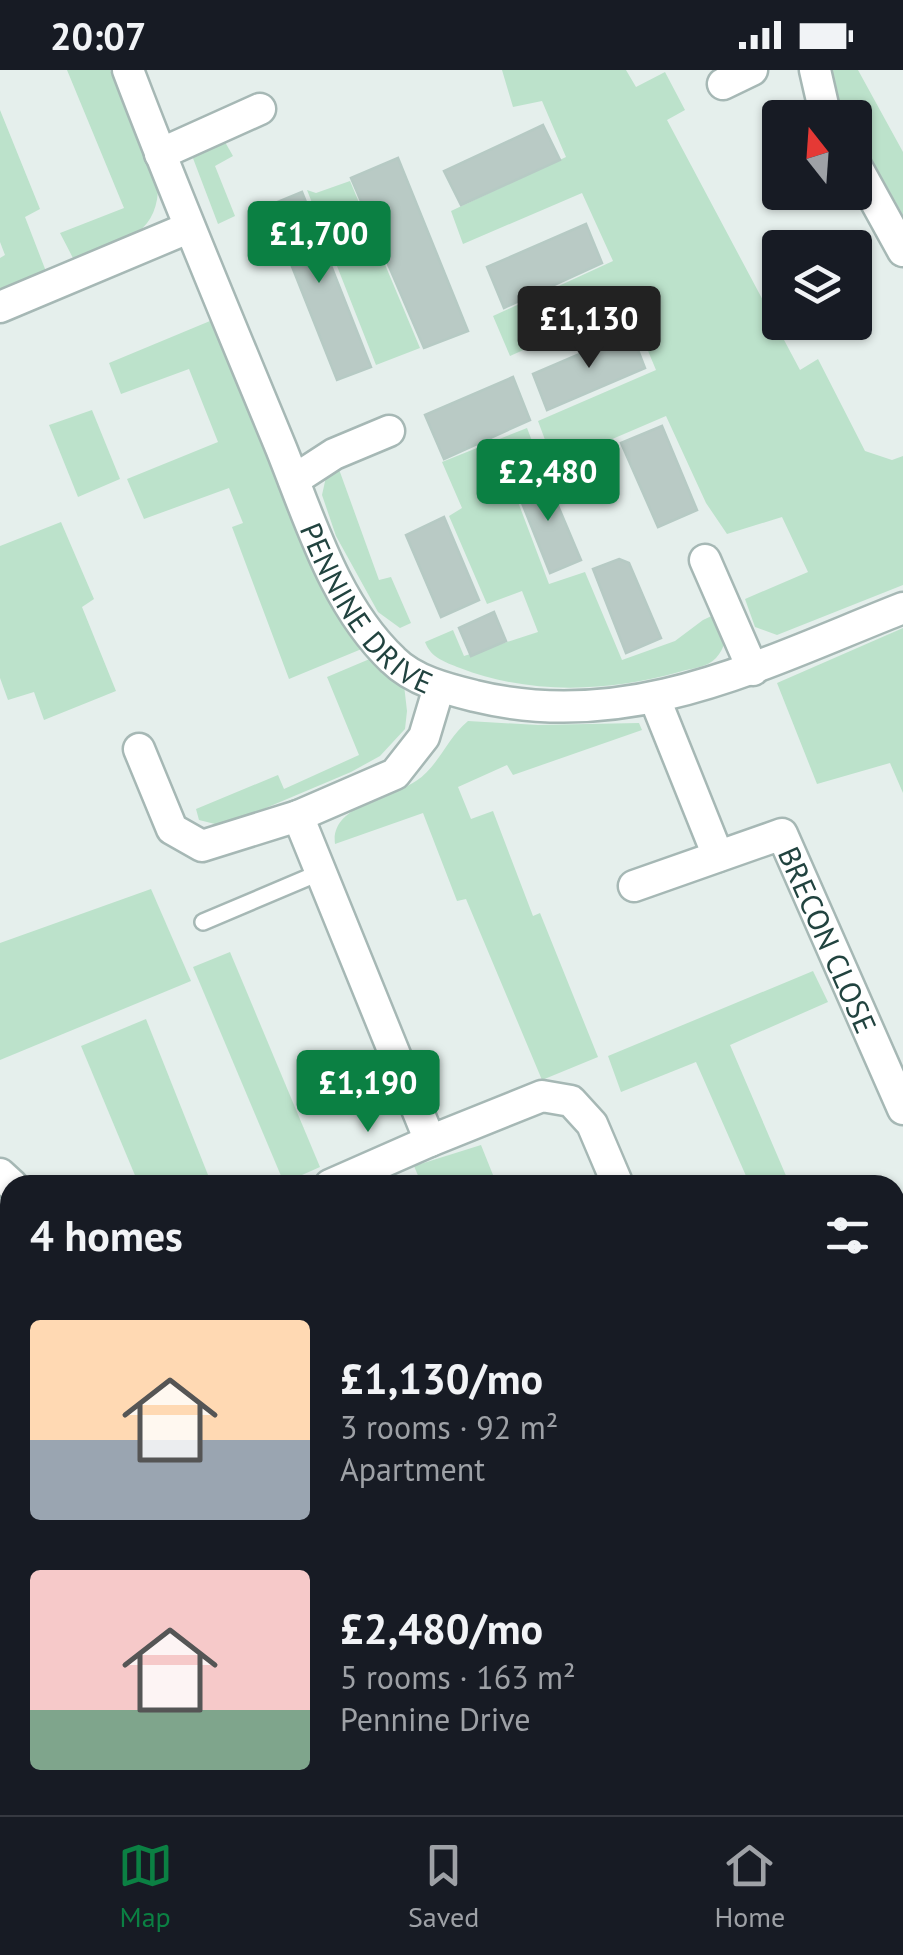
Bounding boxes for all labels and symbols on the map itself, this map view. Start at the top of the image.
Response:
north arrow [762,100,872,210]
pin: £1,700 [238,201,400,286]
pin: £1,130 [508,286,670,371]
pin: £2,480 [467,439,629,524]
street label: PENNINE DRIVE [292,516,439,701]
street label: BRECON CLOSE [770,840,886,1039]
pin: £1,190 [287,1050,449,1135]

